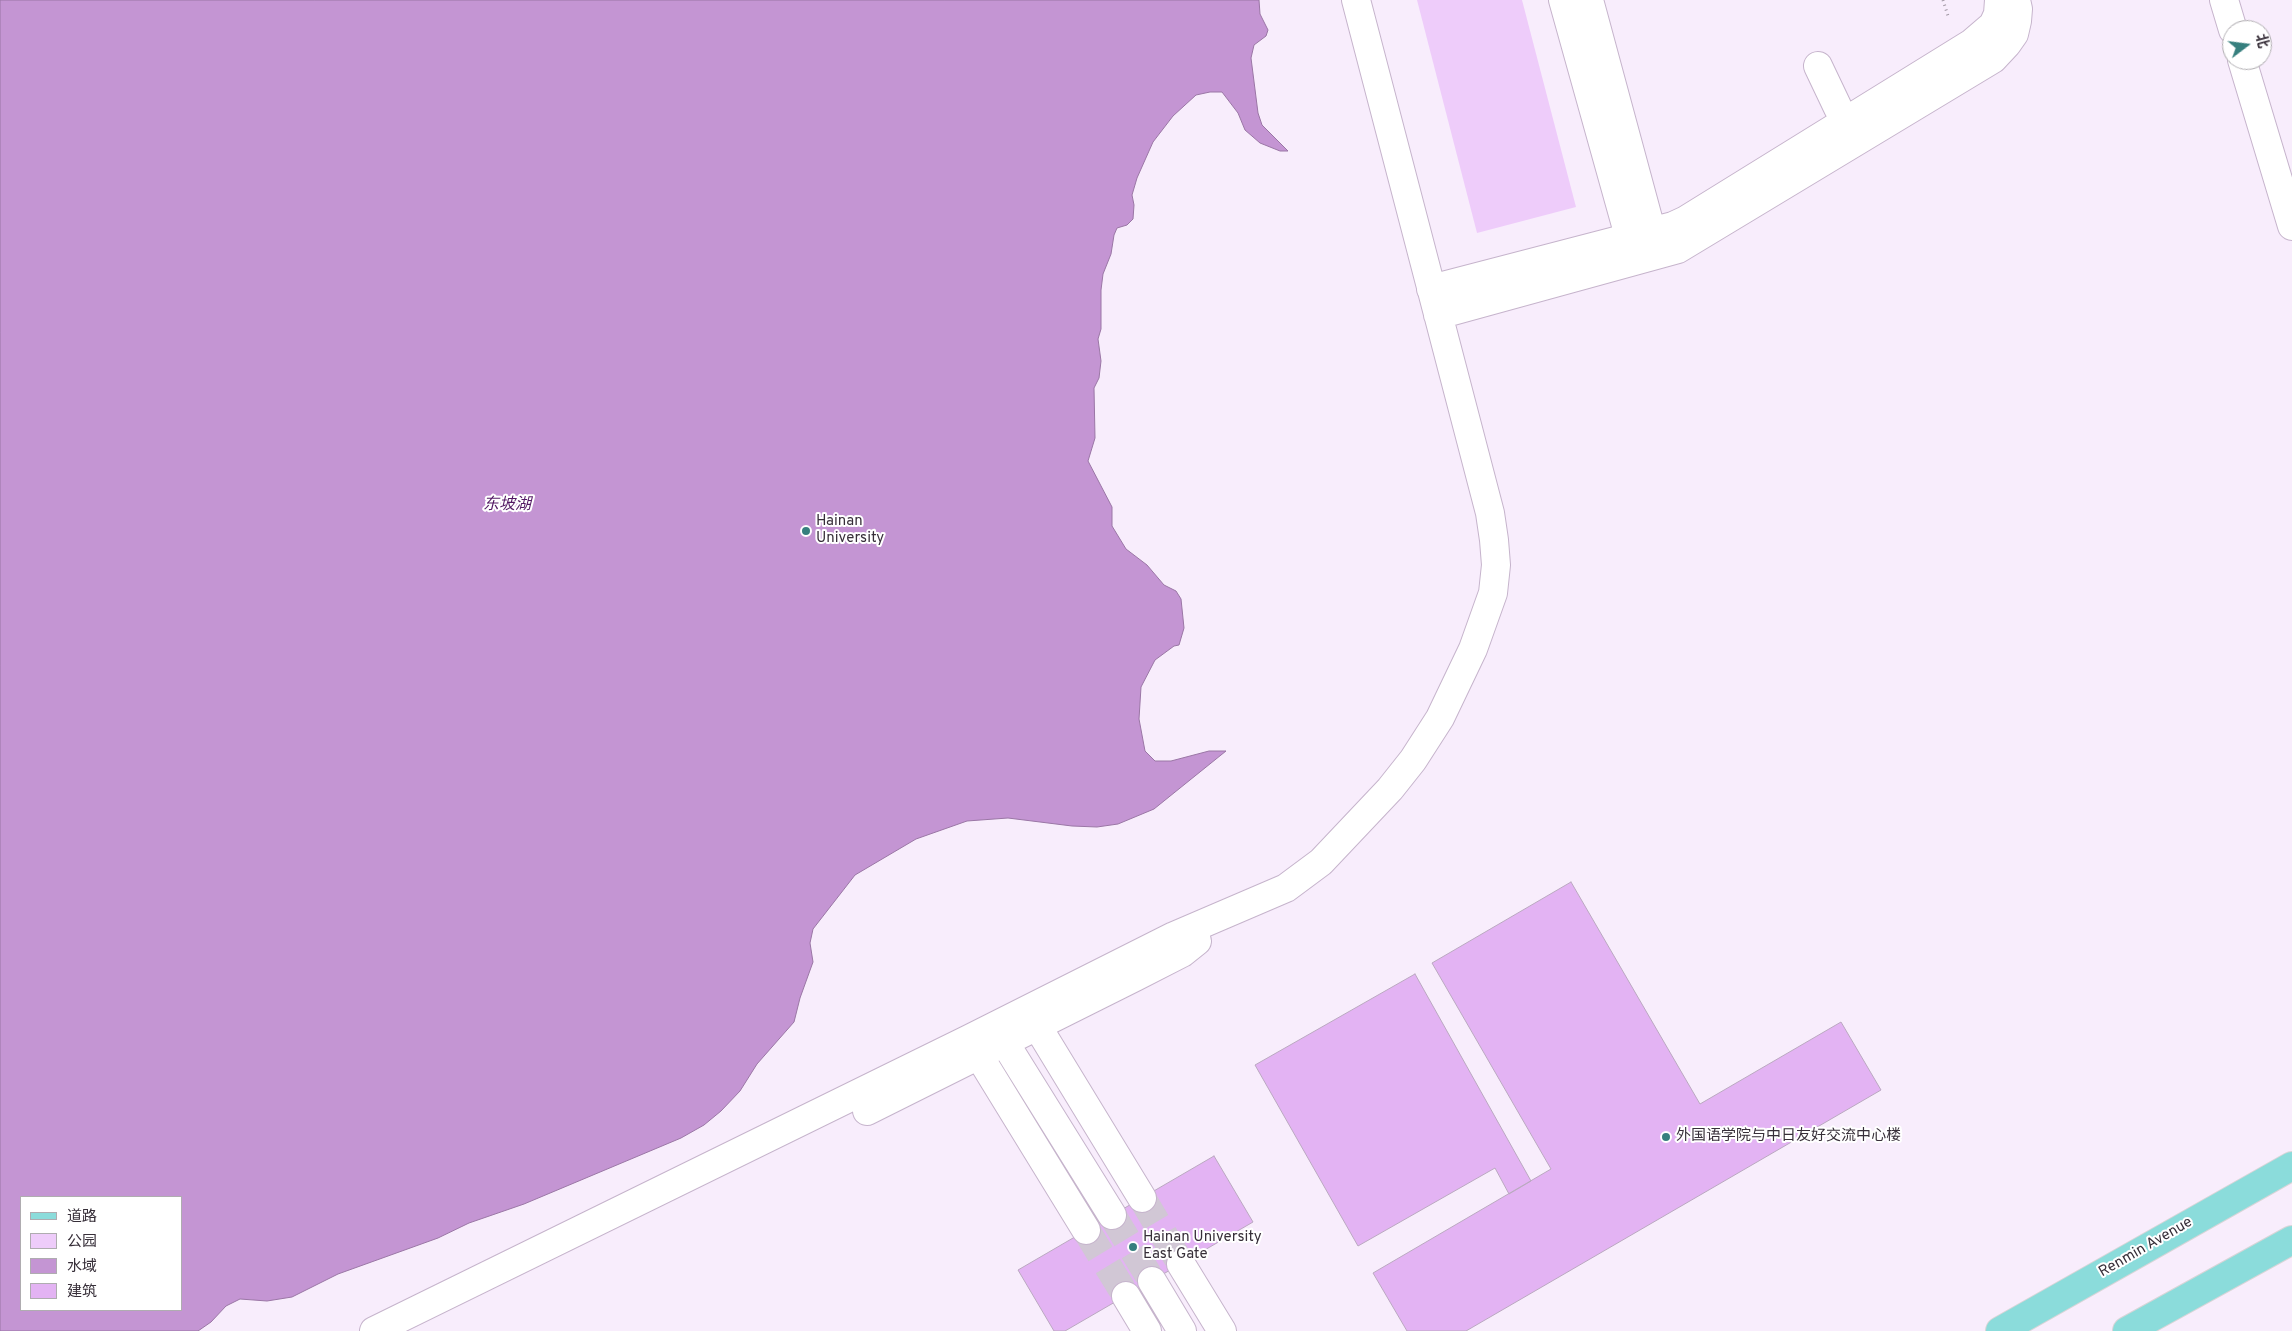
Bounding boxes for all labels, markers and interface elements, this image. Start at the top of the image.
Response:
north arrow [2222,20,2272,70]
text: 北 [2251,32,2271,50]
water label: 东坡湖 [483,496,531,516]
place label: Hainan University [816,513,884,548]
marker: Hainan University [800,525,812,537]
place label: 外国语学院与中日友好交流中心楼 [1676,1128,1901,1146]
marker: 外国语学院与中日友好交流中心楼 [1660,1131,1672,1143]
legend [20,1196,182,1311]
text: 道路 [67,1208,97,1227]
street label: Renmin Avenue [2096,1214,2196,1282]
place label: Hainan University East Gate [1143,1229,1262,1264]
text: 公园 [67,1233,97,1252]
marker: Hainan University East Gate [1127,1241,1139,1253]
text: 水域 [67,1258,97,1277]
text: 建筑 [67,1283,97,1302]

